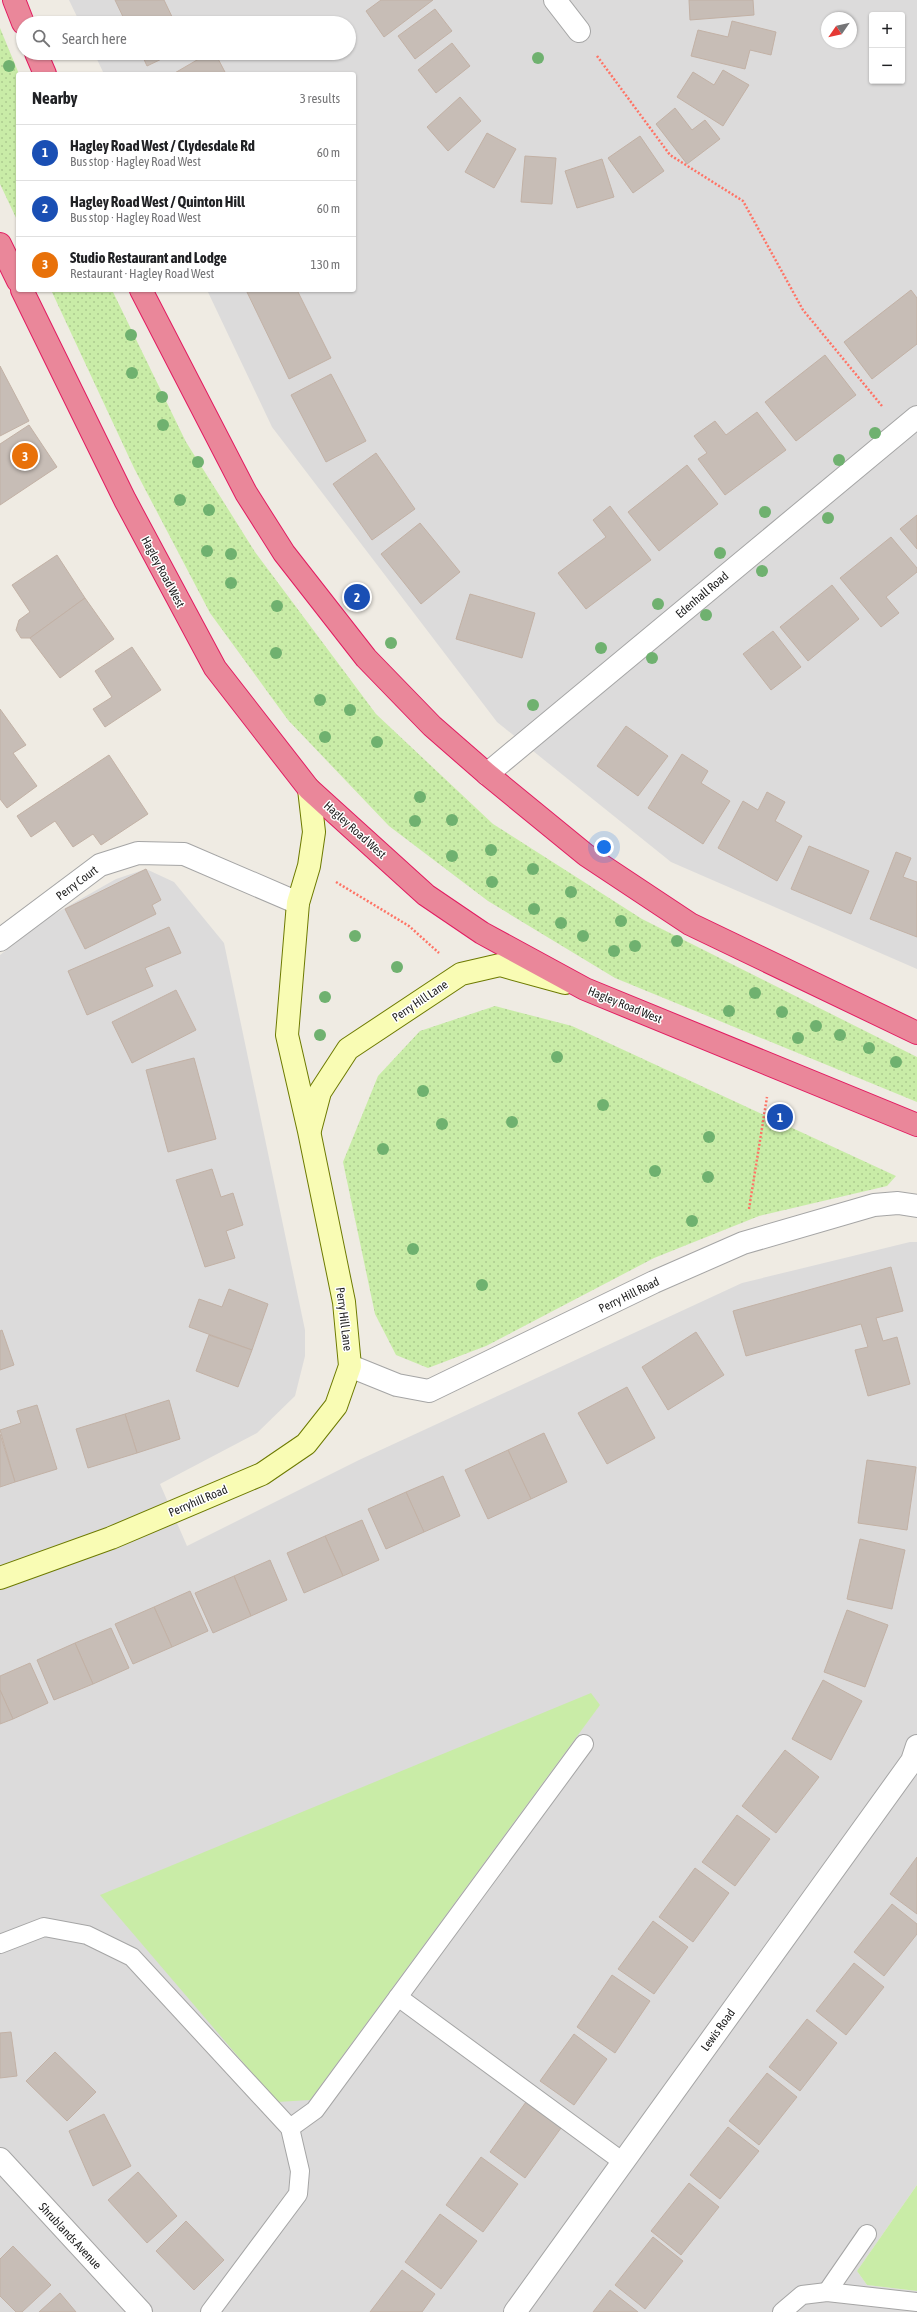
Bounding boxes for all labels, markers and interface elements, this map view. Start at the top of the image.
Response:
north arrow [821,12,857,48]
map controls [869,12,905,84]
button: + [869,12,905,48]
search box [16,16,356,60]
icon: search [30,27,52,49]
text: Search here [62,30,127,47]
button: − [869,48,905,84]
text: Nearby [32,88,78,108]
text: 3 results [300,91,340,106]
text: Hagley Road West / Clydesdale Rd [70,137,255,154]
text: 1 [42,145,48,160]
text: 60 m [317,145,340,160]
text: Bus stop · Hagley Road West [70,154,201,169]
text: Hagley Road West / Quinton Hill [70,193,245,210]
text: 2 [42,201,48,216]
text: 60 m [317,201,340,216]
text: Bus stop · Hagley Road West [70,210,201,225]
text: Studio Restaurant and Lodge [70,249,227,266]
text: 3 [42,257,48,272]
text: 130 m [311,257,340,272]
text: Restaurant · Hagley Road West [70,266,214,281]
pin: 3 [12,441,38,471]
street label: Hagley Road West [138,534,188,611]
street label: Edenhall Road [673,569,731,621]
pin: 2 [344,582,370,612]
street label: Hagley Road West [321,798,389,862]
your location [594,837,614,857]
street label: Perry Court [53,862,101,903]
street label: Perry Hill Lane [390,977,450,1025]
street label: Hagley Road West [586,984,665,1026]
pin: 1 [767,1102,793,1132]
street label: Perry Hill Road [596,1274,662,1316]
street label: Perry Hill Lane [333,1286,355,1352]
street label: Perryhill Road [166,1482,230,1520]
street label: Lewis Road [698,2006,738,2054]
street label: Shrublands Avenue [36,2200,104,2272]

